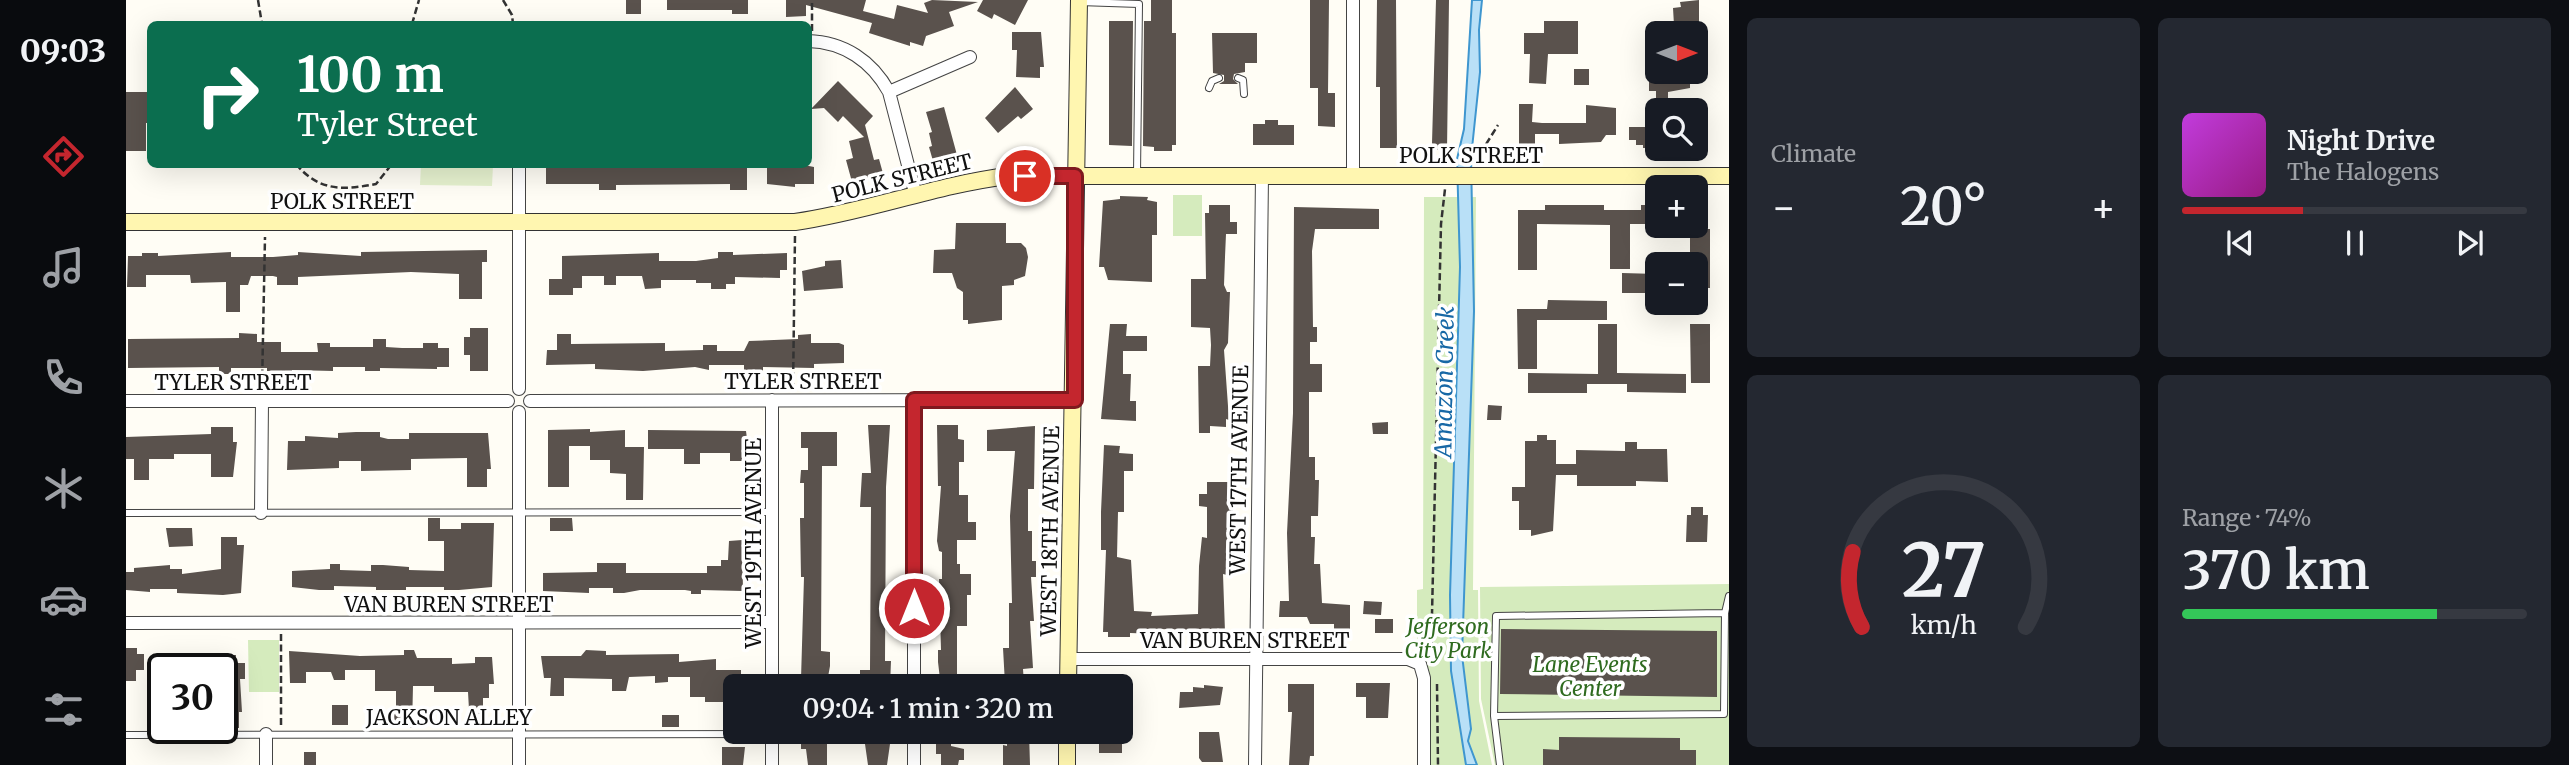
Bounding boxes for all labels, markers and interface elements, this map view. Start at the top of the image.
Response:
north arrow [1645,21,1708,84]
map controls [1645,21,1708,315]
text: 09:03 [20,31,106,71]
text: 100 m [297,44,444,105]
icon: right [182,49,273,140]
button: search [1645,98,1708,161]
text: Tyler Street [297,105,478,145]
text: Night Drive [2287,124,2435,157]
icon: directions [39,132,88,181]
text: Climate [1771,139,1856,168]
street label: POLK STREET [1399,142,1543,169]
pin [995,146,1055,206]
street label: POLK STREET [829,147,976,209]
icon: arrive [1006,157,1044,195]
text: The Halogens [2287,157,2439,186]
text: 20° [1900,174,1987,239]
button: + [1645,175,1708,238]
text: − [1771,184,1796,231]
text: + [2091,184,2116,231]
street label: POLK STREET [270,188,414,215]
icon: previous [2221,224,2259,262]
icon: pause [2336,224,2374,262]
icon: next [2451,224,2489,262]
icon: music [39,243,88,292]
button: − [1645,252,1708,315]
water label: Amazon Creek [1428,306,1460,460]
icon: phone [39,353,88,402]
street label: WEST 17TH AVENUE [1224,364,1254,576]
street label: TYLER STREET [724,368,882,395]
street label: TYLER STREET [154,369,312,396]
street label: WEST 18TH AVENUE [1035,425,1065,637]
street label: WEST 19TH AVENUE [740,437,767,649]
icon: climate [39,464,88,513]
text: Range · 74% [2182,503,2312,532]
text: 27 [1901,525,1986,617]
text: 370 km [2182,538,2370,603]
position arrow [877,571,951,645]
icon: car [39,575,88,624]
street label: VAN BUREN STREET [343,591,554,618]
text: km/h [1910,609,1977,641]
park label: Jefferson City Park [1404,613,1492,664]
street label: VAN BUREN STREET [1139,627,1350,654]
park label: Lane Events Center [1532,651,1648,702]
speed limit sign: 30 [147,653,238,744]
icon: filters [39,685,88,734]
text: 09:04 · 1 min · 320 m [803,692,1053,725]
street label: JACKSON ALLEY [365,704,533,731]

